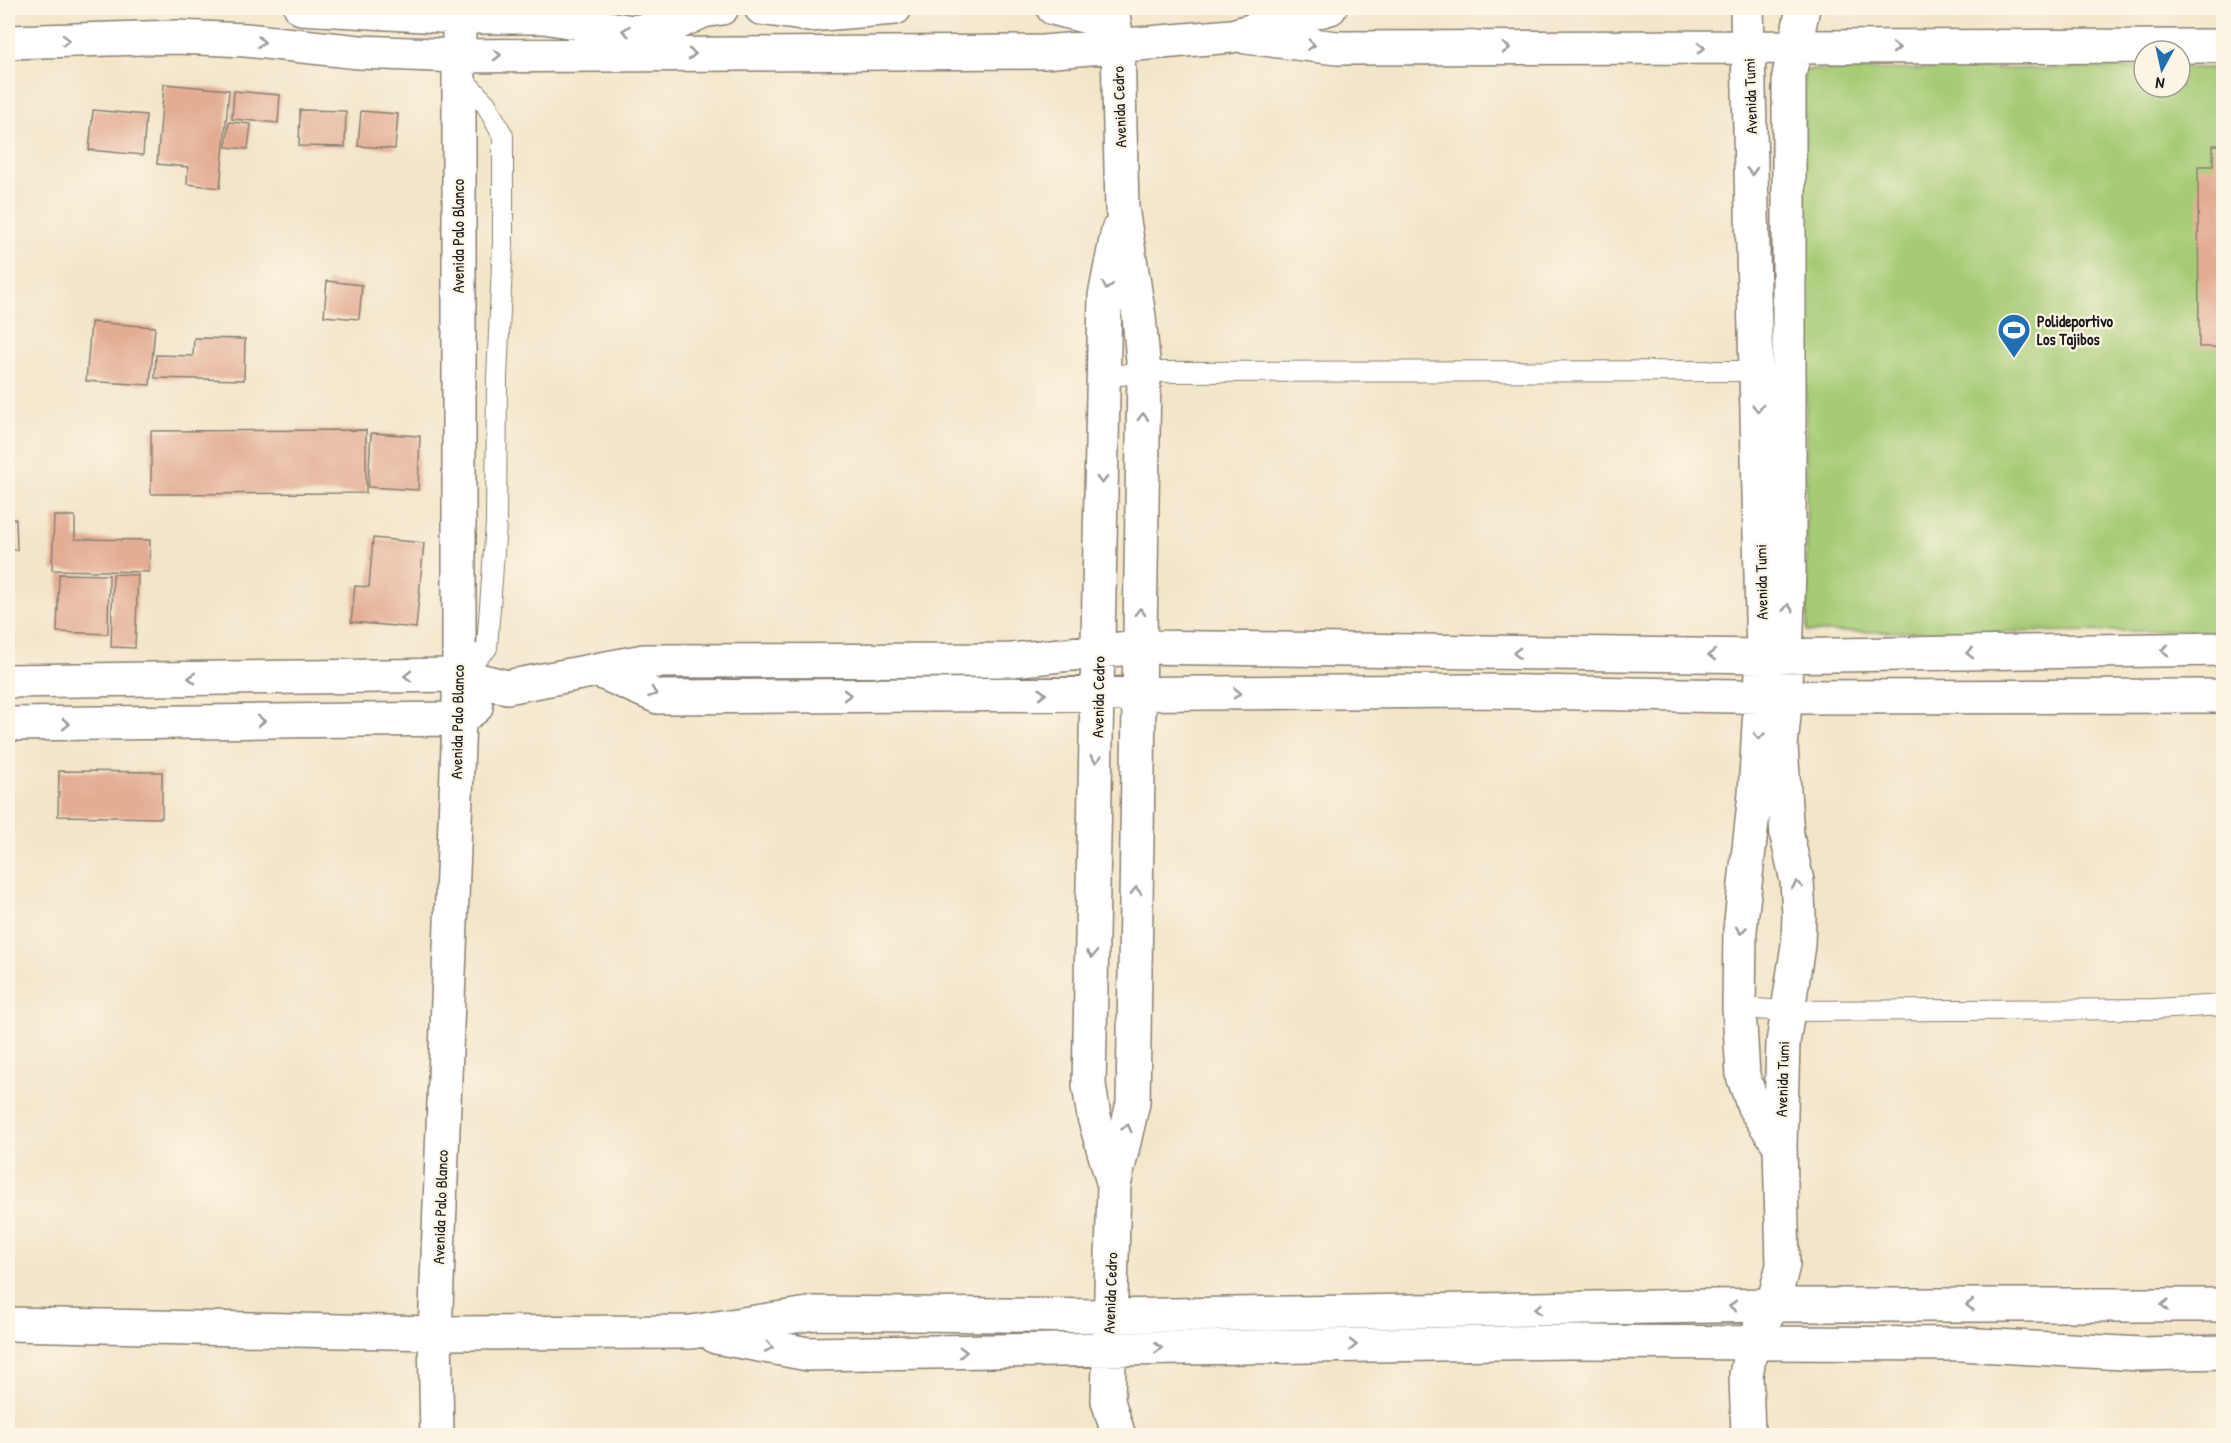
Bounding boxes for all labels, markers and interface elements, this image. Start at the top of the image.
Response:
one-way arrow [621,24,630,37]
one-way arrow [61,34,70,47]
one-way arrow [256,35,265,48]
one-way arrow [1307,38,1316,51]
north arrow [2132,39,2192,99]
one-way arrow [1502,42,1511,54]
one-way arrow [1697,42,1706,54]
one-way arrow [1892,42,1901,54]
one-way arrow [688,48,697,60]
one-way arrow [493,49,502,61]
street label: Avenida Tumi [1738,58,1762,134]
street label: Avenida Cedro [1107,65,1131,148]
text: N [2154,72,2166,95]
one-way arrow [1745,166,1758,175]
street label: Avenida Palo Blanco [447,178,469,293]
one-way arrow [1101,280,1114,290]
place label: Polideportivo Los Tajibos [2037,310,2114,350]
sports icon: Polideportivo Los Tajibos [1996,312,2032,359]
one-way arrow [1751,403,1764,412]
one-way arrow [1137,413,1149,422]
one-way arrow [1096,476,1108,485]
street label: Avenida Tumi [1749,544,1773,620]
one-way arrow [1781,603,1794,612]
one-way arrow [1134,608,1146,617]
one-way arrow [2161,644,2170,656]
one-way arrow [1513,646,1522,659]
one-way arrow [1966,647,1975,659]
one-way arrow [1708,649,1717,662]
street label: Avenida Cedro [1086,655,1110,738]
street label: Avenida Palo Blanco [445,664,469,779]
one-way arrow [404,670,413,682]
one-way arrow [188,672,197,685]
one-way arrow [647,686,657,699]
one-way arrow [1232,686,1241,699]
one-way arrow [1037,688,1046,700]
one-way arrow [842,689,851,701]
one-way arrow [256,715,265,727]
one-way arrow [61,718,70,730]
one-way arrow [1753,731,1766,740]
one-way arrow [1090,755,1102,764]
one-way arrow [1791,881,1804,890]
one-way arrow [1130,887,1142,896]
one-way arrow [1735,925,1748,934]
one-way arrow [1085,950,1098,959]
street label: Avenida Tumi [1770,1041,1794,1117]
one-way arrow [1120,1123,1133,1133]
street label: Avenida Palo Blanco [427,1149,453,1265]
street label: Avenida Cedro [1098,1251,1122,1334]
one-way arrow [1966,1299,1975,1311]
one-way arrow [2161,1299,2170,1311]
one-way arrow [1729,1300,1738,1312]
one-way arrow [1534,1303,1543,1315]
one-way arrow [1349,1339,1358,1351]
one-way arrow [763,1340,773,1353]
one-way arrow [1154,1342,1163,1355]
one-way arrow [959,1345,968,1358]

